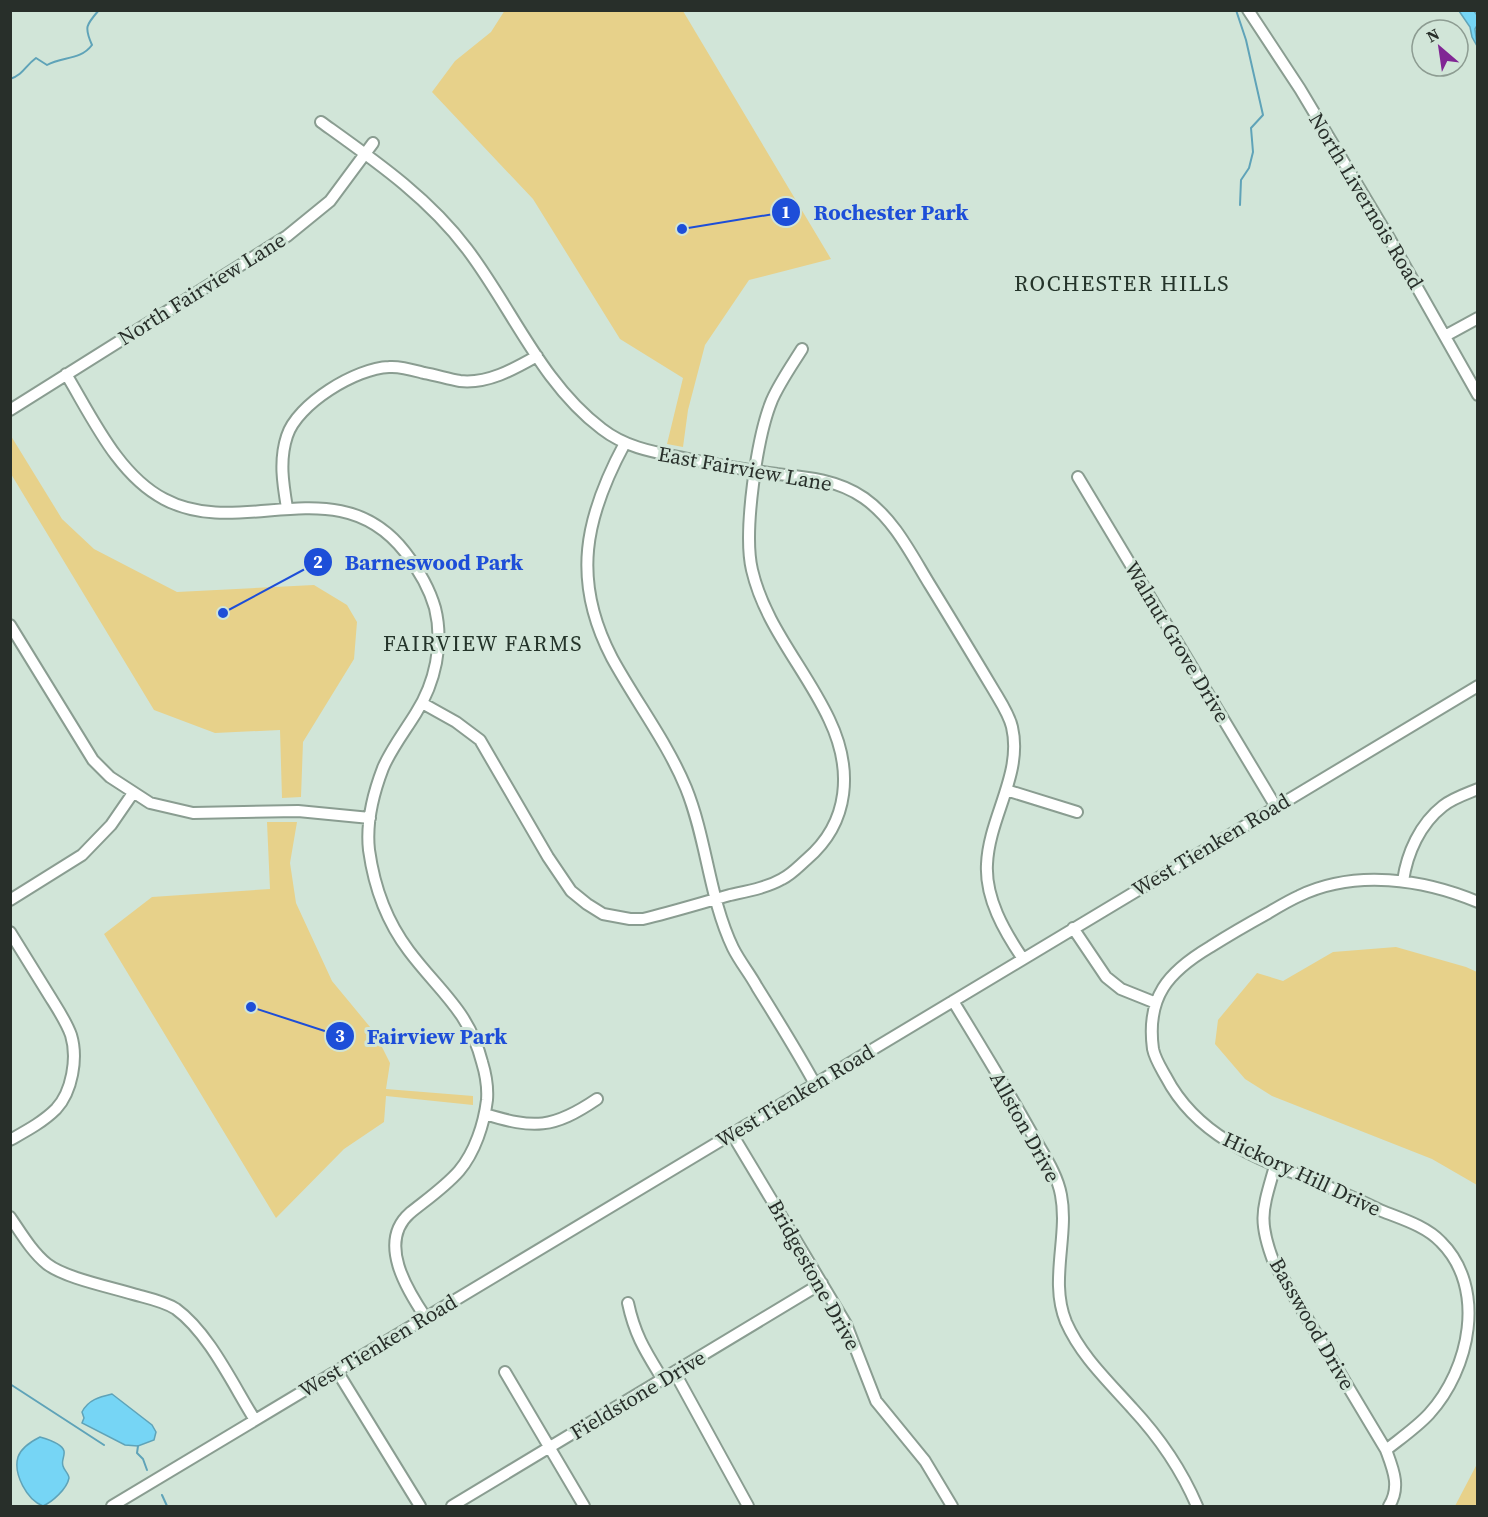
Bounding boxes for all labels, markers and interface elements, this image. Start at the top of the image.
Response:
north arrow [1410,18,1470,78]
text: N [1422,22,1443,47]
street label: North Livernois Road [1302,107,1431,294]
callout: Rochester Park [771,192,980,232]
text: Rochester Park [814,197,969,227]
text: 1 [781,199,791,224]
street label: North Fairview Lane [112,225,291,352]
district label: ROCHESTER HILLS [1014,268,1230,298]
street label: East Fairview Lane [656,439,834,498]
callout: Barneswood Park [303,542,535,582]
text: Barneswood Park [345,547,524,577]
text: 2 [313,549,323,574]
street label: Walnut Grove Drive [1118,556,1237,728]
district label: FAIRVIEW FARMS [383,628,583,658]
street label: West Tienken Road [1126,786,1295,903]
callout: Fairview Park [325,1016,519,1056]
text: Fairview Park [367,1021,508,1051]
text: 3 [335,1023,345,1048]
street label: West Tienken Road [710,1037,879,1154]
street label: Allston Drive [983,1066,1068,1187]
street label: Hickory Hill Drive [1219,1124,1386,1223]
street label: Bridgestone Drive [761,1194,868,1355]
street label: Basswood Drive [1263,1252,1362,1395]
street label: West Tienken Road [293,1287,462,1404]
street label: Fieldstone Drive [565,1343,711,1446]

